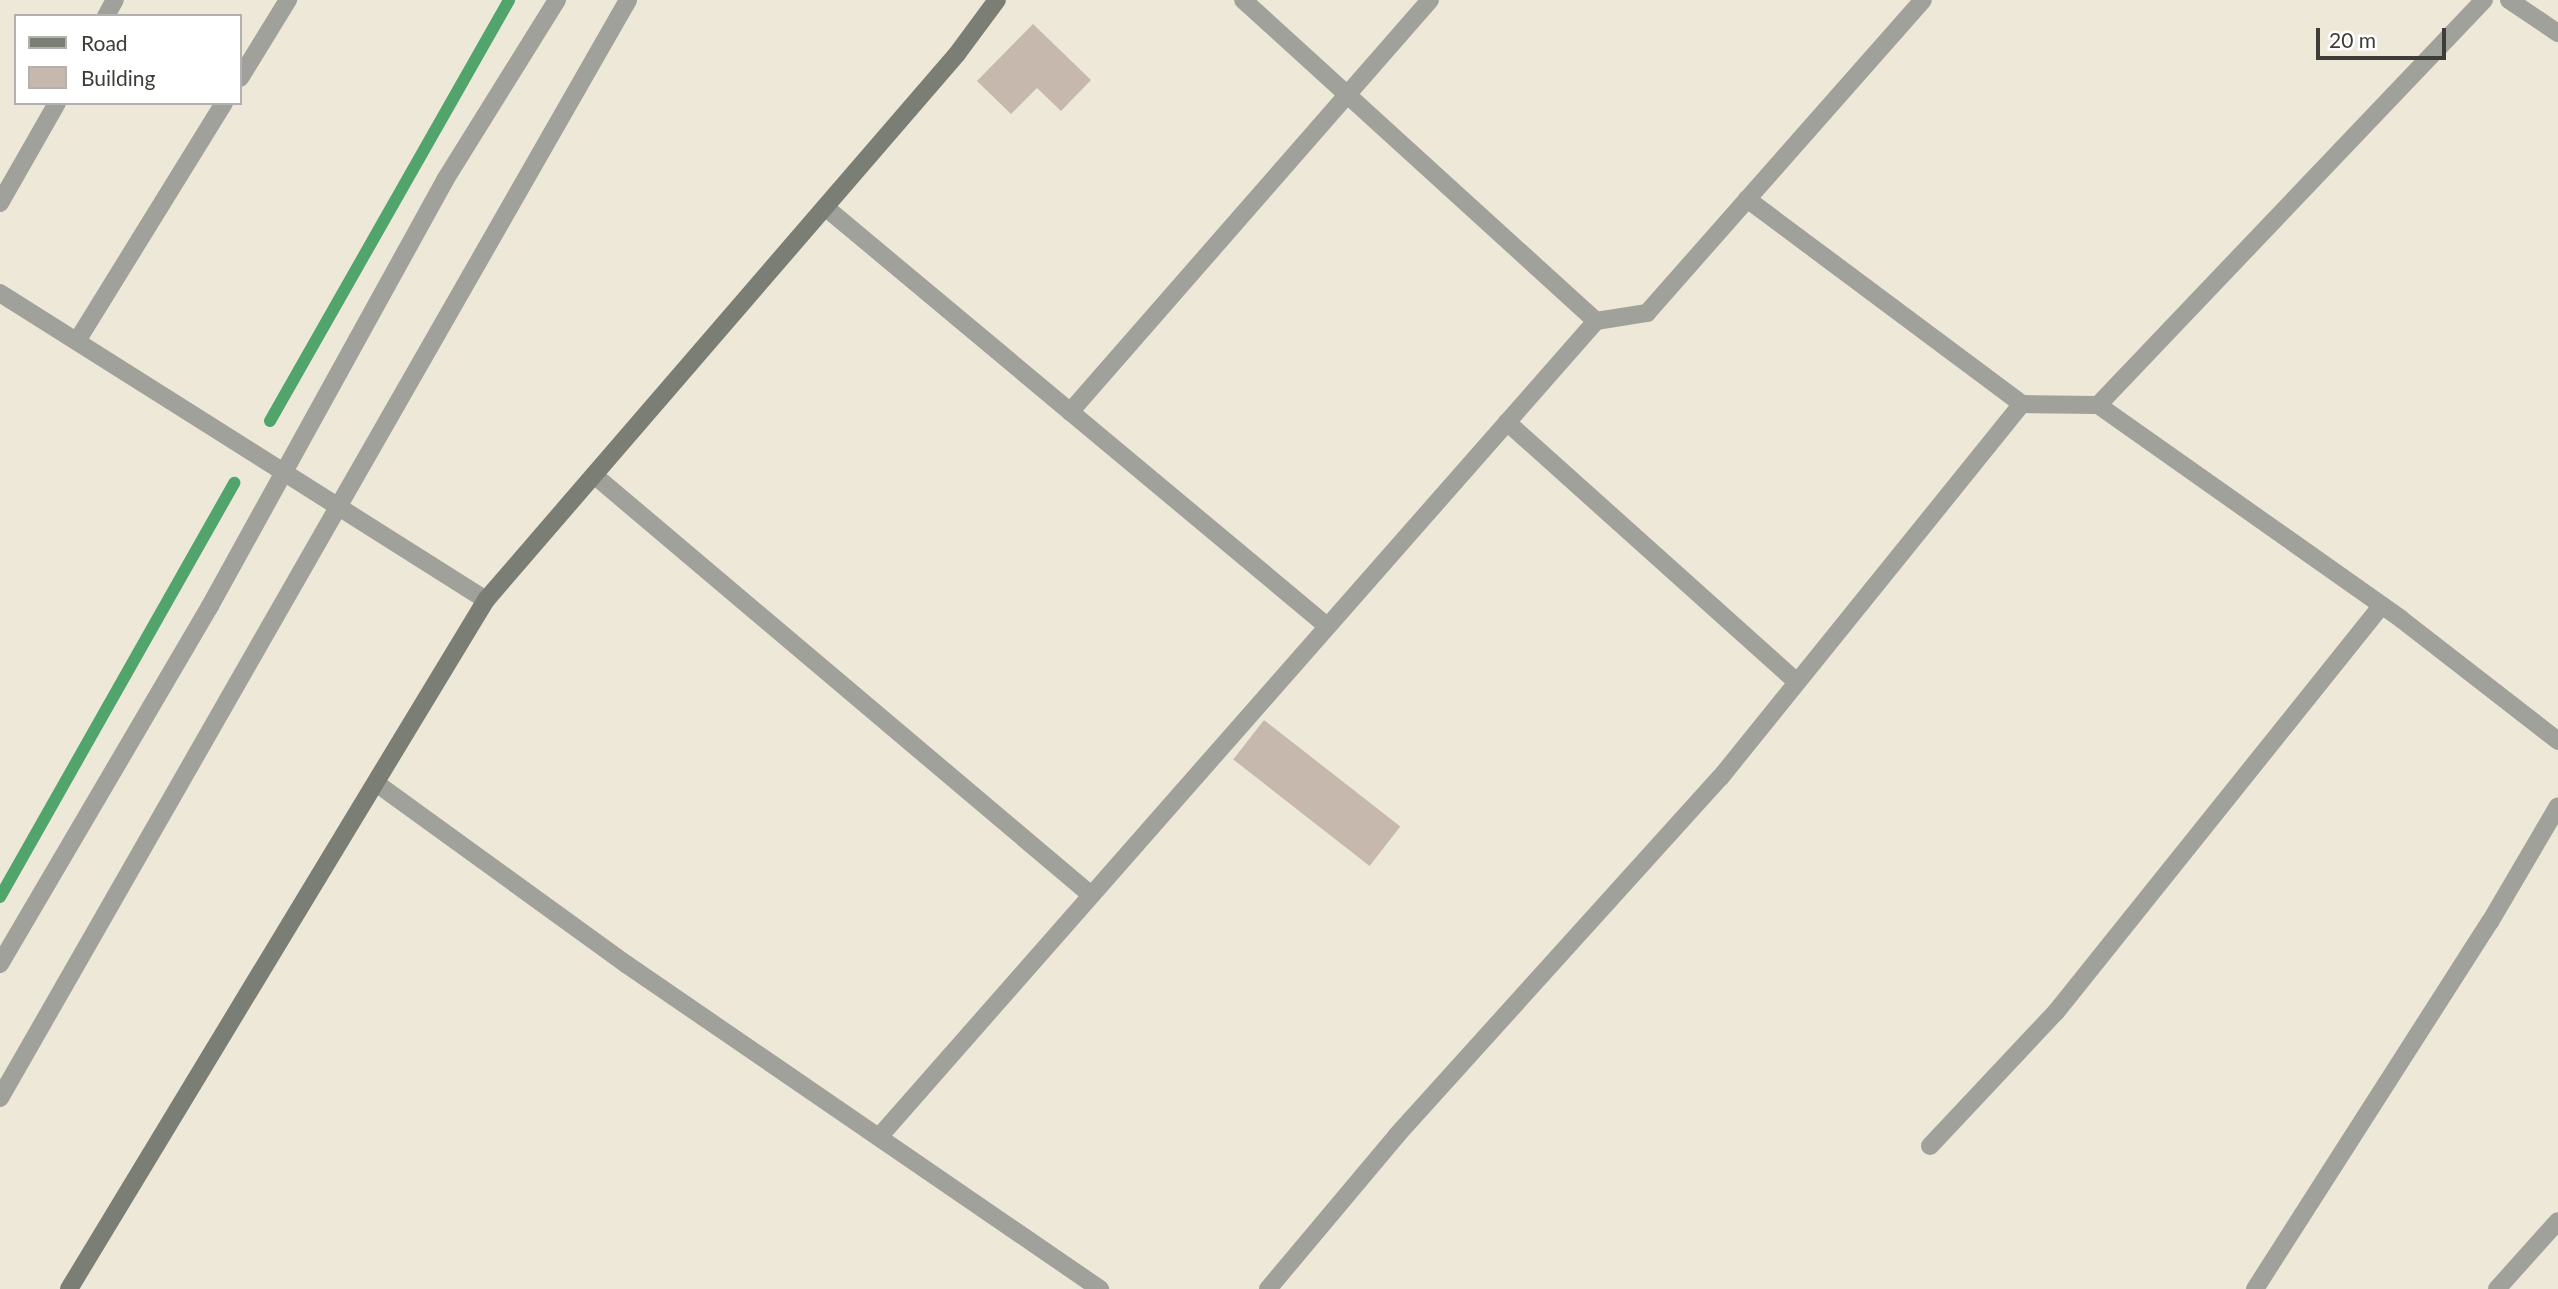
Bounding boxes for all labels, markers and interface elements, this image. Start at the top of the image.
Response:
legend [14,14,242,105]
scale bar [2320,14,2450,58]
text: 20 m [2329,27,2376,52]
text: Road [81,30,128,55]
text: Building [81,65,156,90]

